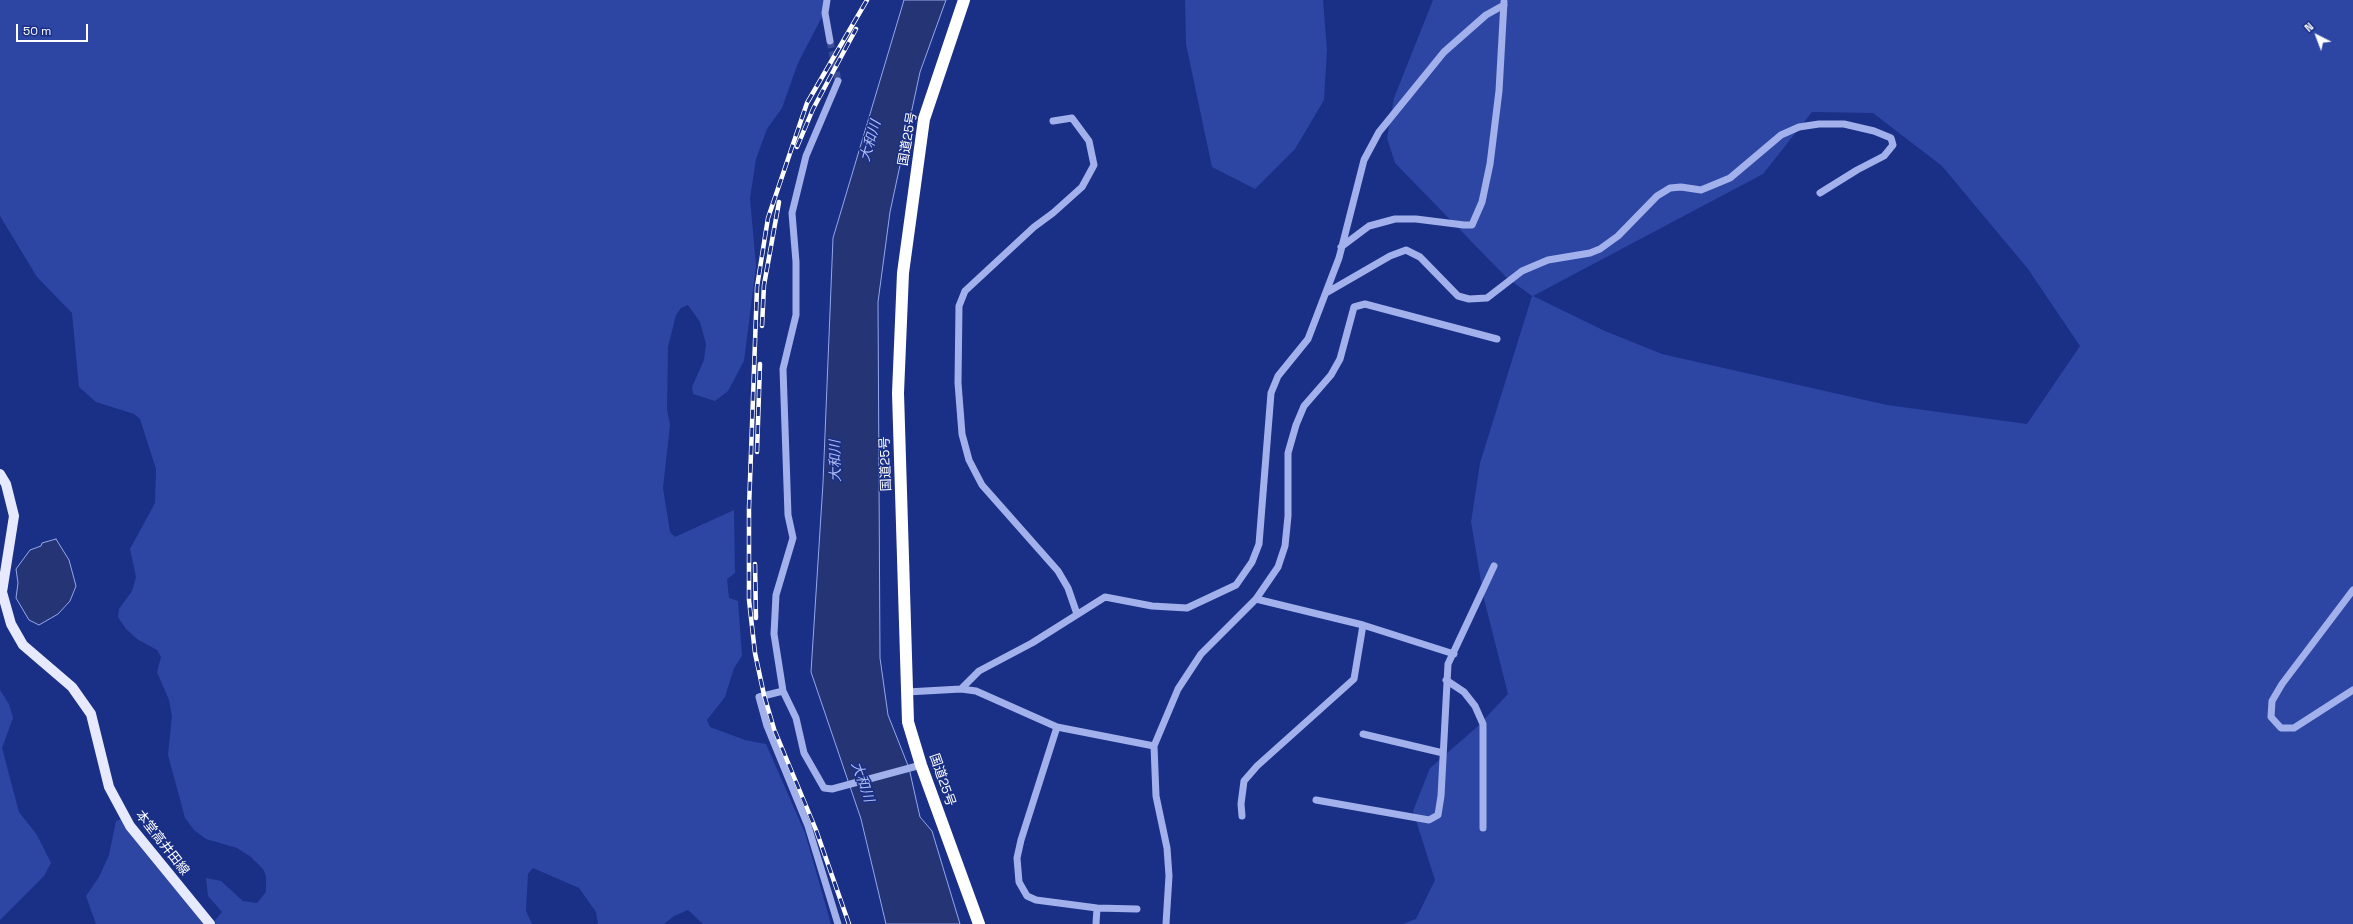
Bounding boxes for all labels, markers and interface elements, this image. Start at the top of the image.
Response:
scale bar [18,16,90,42]
north arrow [2297,16,2337,56]
text: N [2302,19,2316,35]
text: 50 m [23,23,51,39]
street label: 国道25号 [896,111,920,167]
water label: 大和川 [857,118,885,164]
street label: 国道25号 [877,436,895,492]
water label: 大和川 [827,440,845,482]
street label: 国道25号 [926,752,958,808]
water label: 大和川 [847,759,877,805]
street label: 本堂高井田線 [132,807,192,879]

